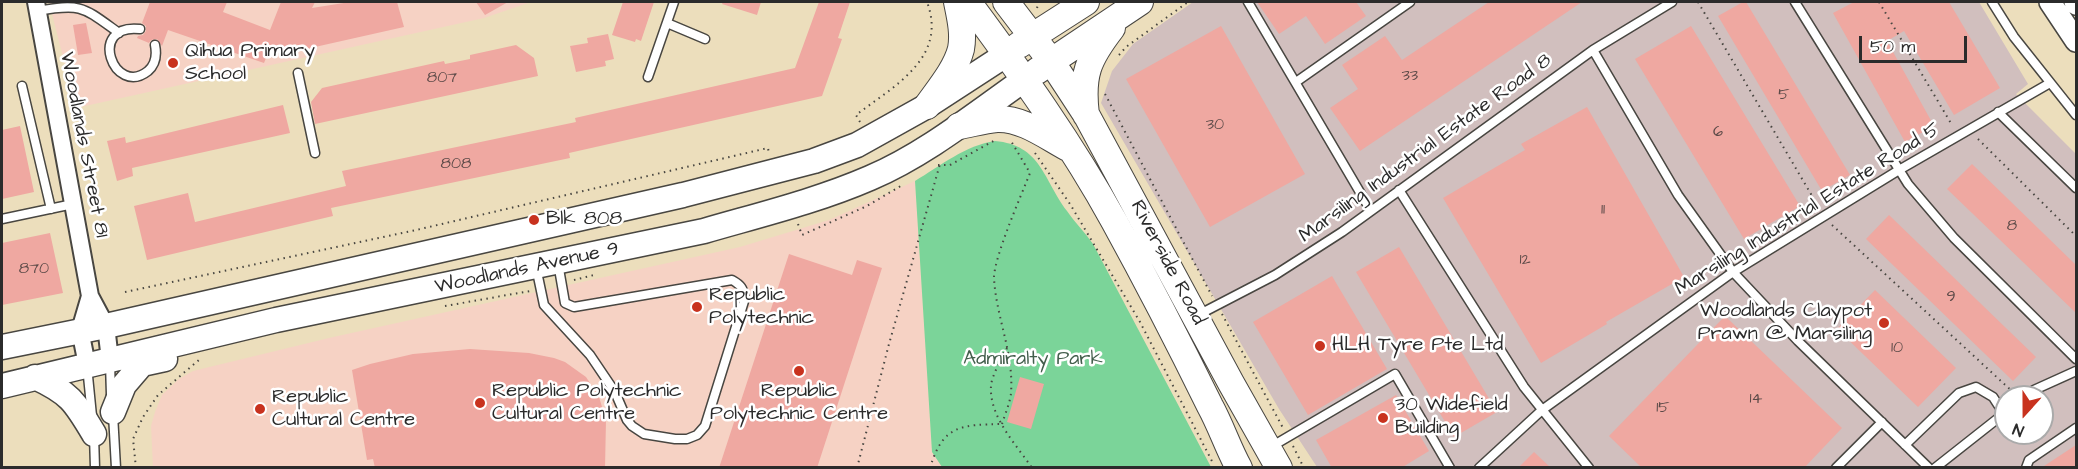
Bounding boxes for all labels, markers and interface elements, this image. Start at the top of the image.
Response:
scale bar [1862,24,1970,62]
text: 50 m [1870,34,1915,59]
place label: Qihua Primary School [185,40,315,87]
street label: Marsiling Industrial Estate Road 8 [1295,49,1557,249]
street label: Woodlands Street 81 [53,50,113,240]
marker: Qihua Primary School [166,56,180,70]
house number: 33 [1402,67,1418,87]
house number: 807 [427,69,457,89]
house number: 5 [1778,86,1790,106]
house number: 30 [1206,116,1224,136]
street label: Marsiling Industrial Estate Road 5 [1671,118,1945,302]
house number: 6 [1713,123,1723,143]
house number: 808 [441,155,471,175]
street label: Riverside Road [1124,197,1210,329]
house number: 11 [1601,201,1605,221]
place label: Blk 808 [546,208,622,232]
marker: Blk 808 [527,213,541,227]
house number: 8 [2007,217,2017,237]
street label: Woodlands Avenue 9 [433,238,621,300]
house number: 12 [1519,251,1531,271]
house number: 870 [19,260,49,280]
place label: Republic Polytechnic [709,284,814,331]
house number: 9 [1946,288,1956,308]
marker: Republic Polytechnic [690,300,704,314]
place label: Woodlands Claypot Prawn @ Marsiling [1698,300,1872,347]
marker: Woodlands Claypot Prawn @ Marsiling [1877,316,1891,330]
place label: HLH Tyre Pte Ltd [1332,334,1503,358]
marker: HLH Tyre Pte Ltd [1313,339,1327,353]
house number: 10 [1891,339,1903,359]
park label: Admiralty Park [963,348,1103,372]
marker: Republic Polytechnic Centre [792,364,806,378]
place label: Republic Polytechnic Cultural Centre [492,380,682,427]
place label: Republic Polytechnic Centre [710,380,888,427]
north arrow [1994,385,2054,445]
place label: Republic Cultural Centre [272,386,415,433]
house number: 14 [1750,390,1762,410]
place label: 30 Widefield Building [1395,394,1508,441]
marker: Republic Polytechnic Cultural Centre [473,396,487,410]
house number: 15 [1656,399,1670,419]
marker: Republic Cultural Centre [253,402,267,416]
marker: 30 Widefield Building [1376,411,1390,425]
text: N [2010,418,2027,442]

